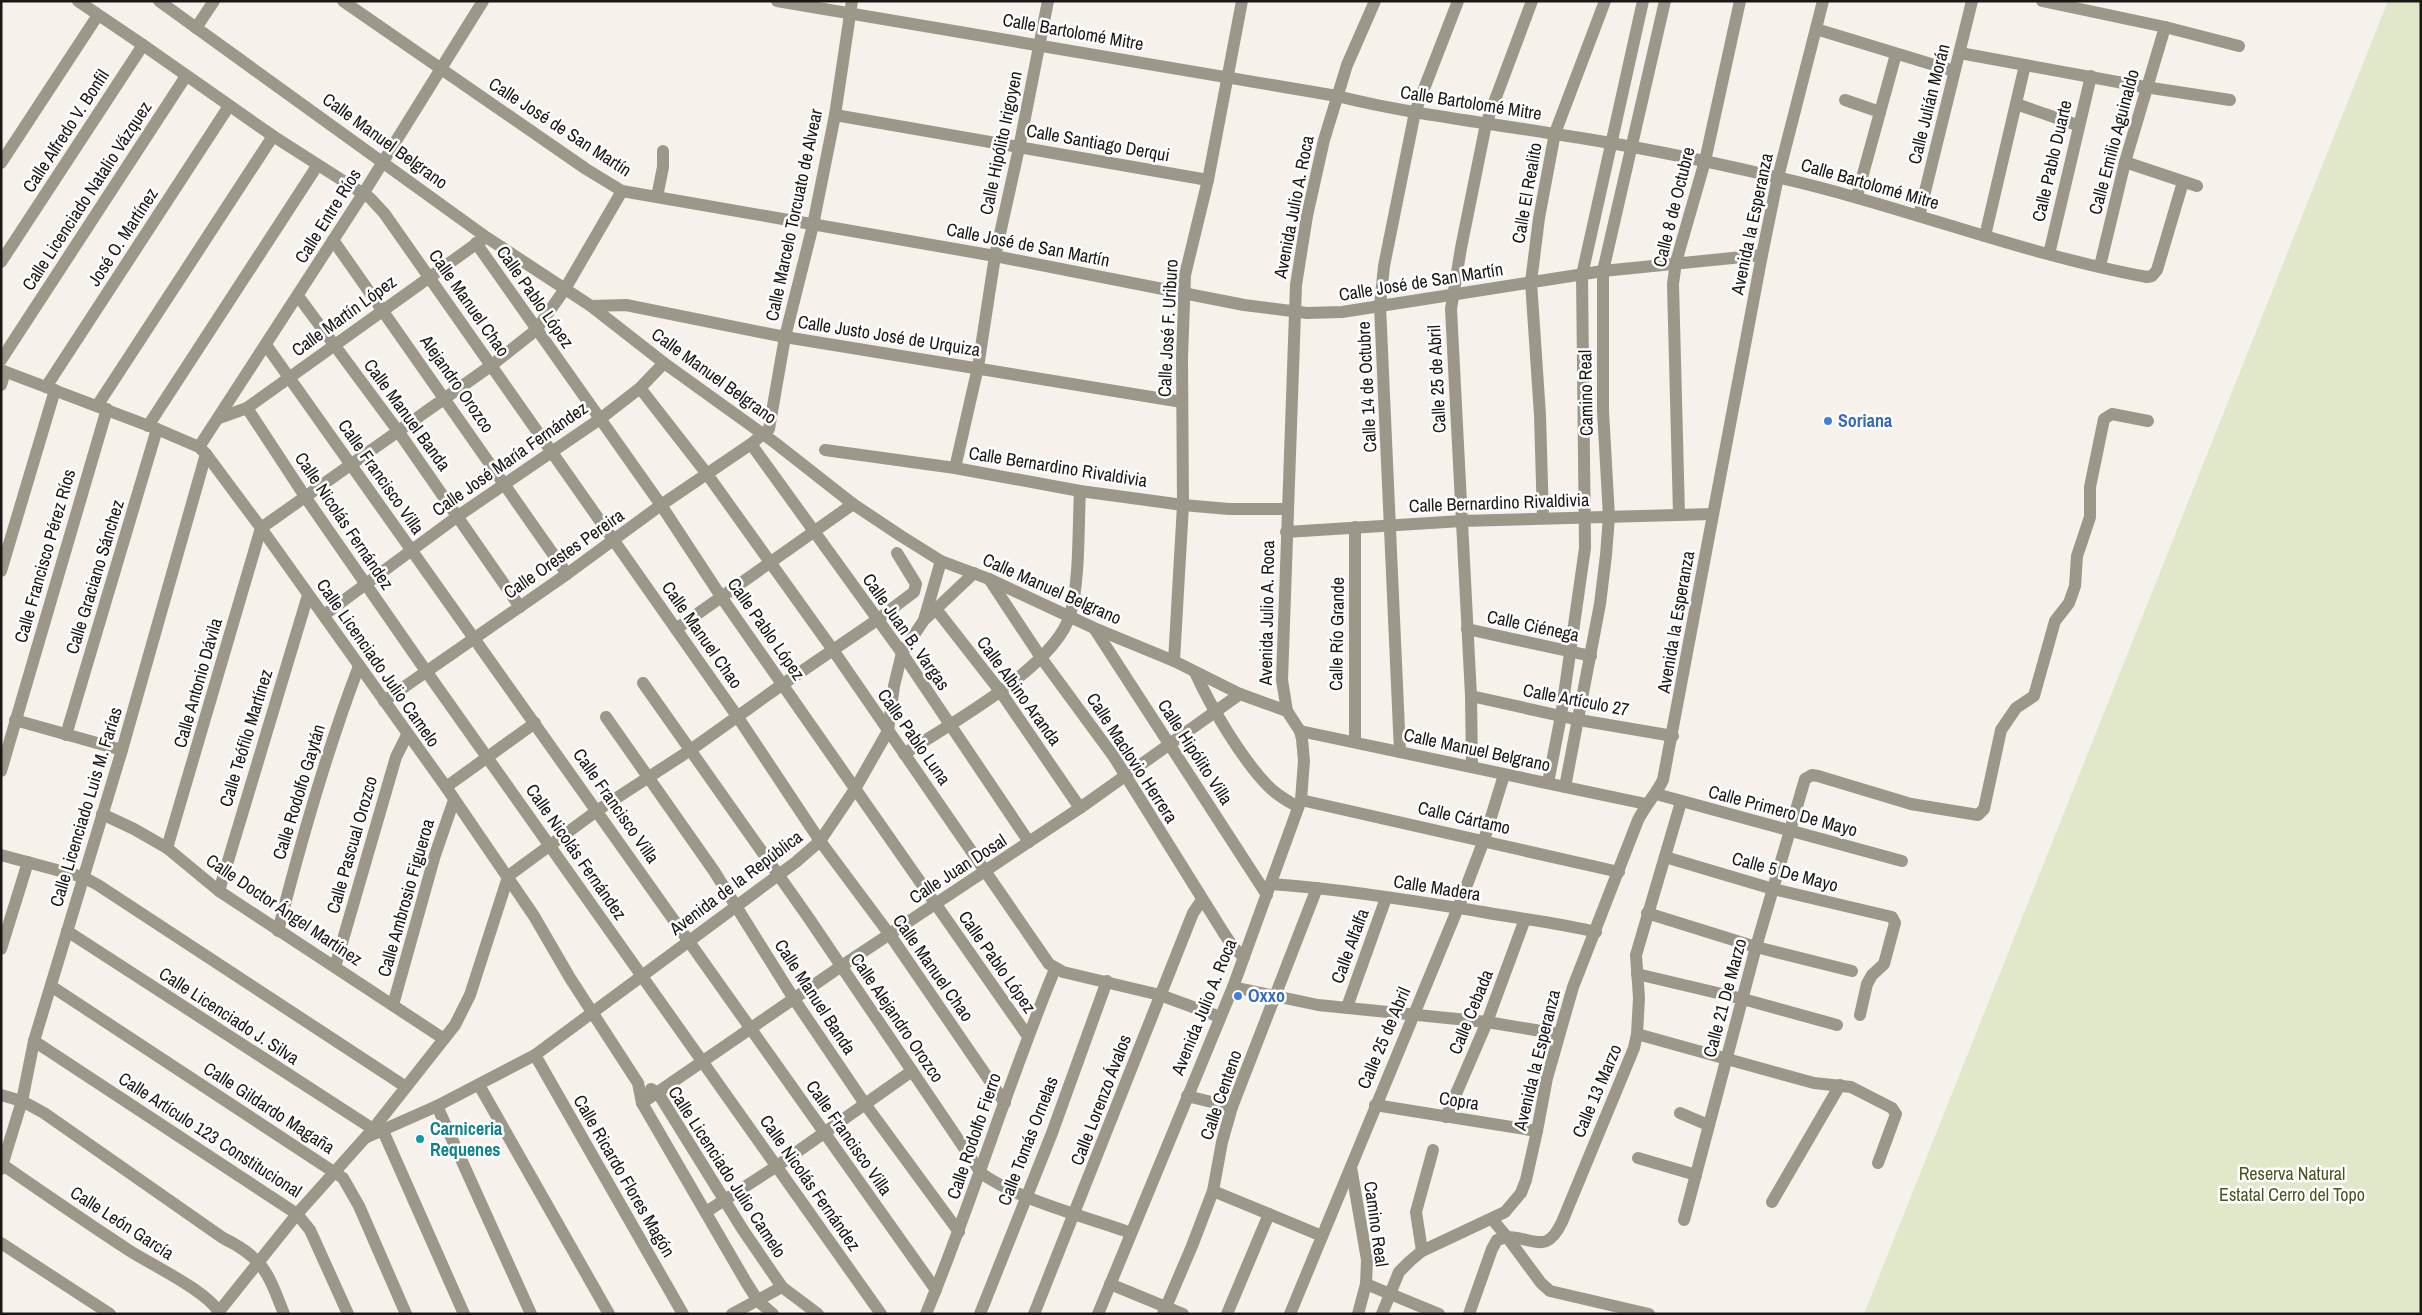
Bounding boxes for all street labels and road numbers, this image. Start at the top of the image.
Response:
street label: Calle Bartolomé Mitre [1001,7,1146,56]
street label: Calle Julián Morán [1902,41,1956,167]
street label: Calle Alfredo V. Bonfil [16,64,115,197]
street label: Calle Emilio Aguinaldo [2082,67,2145,217]
street label: Calle Hipólito Irigoyen [973,69,1028,217]
street label: Calle José de San Martín [484,71,637,182]
street label: Calle Bartolomé Mitre [1399,79,1544,126]
street label: Calle Manuel Belgrano [318,87,453,195]
street label: Calle Licenciado Natalio Vázquez [16,96,157,295]
street label: Calle Pablo Duarte [2025,98,2078,224]
street label: Calle Marcelo Torcuato de Alvear [759,106,828,323]
street label: Calle Santiago Derqui [1024,118,1172,167]
street label: Avenida Julio A. Roca [1267,133,1320,281]
street label: Calle El Realito [1505,141,1548,245]
street label: Calle 8 de Octubre [1646,144,1701,270]
street label: Avenida la Esperanza [1724,151,1779,298]
street label: Calle Bartolomé Mitre [1798,152,1942,215]
street label: Calle Entre Ríos [289,164,367,268]
street label: José O. Martínez [81,183,164,291]
street label: Calle José de San Martín [944,216,1112,273]
street label: Calle Pablo López [491,240,580,353]
street label: Calle Manuel Chao [423,244,516,361]
street label: Calle José de San Martín [1337,256,1505,307]
street label: Calle José F. Uriburo [1151,259,1184,397]
street label: Calle Martín López [286,269,401,362]
street label: Calle Justo José de Urquiza [796,309,982,362]
street label: Calle 14 de Octubre [1351,321,1382,453]
street label: Calle Manuel Belgrano [647,322,782,430]
street label: Calle 25 de Abril [1421,324,1452,434]
street label: Alejandro Orozco [414,329,500,438]
street label: Camino Real [1572,350,1599,436]
street label: Calle Manuel Banda [358,354,457,476]
street label: Calle José María Fernández [427,395,593,522]
street label: Calle Francisco Villa [332,414,430,539]
street label: Calle Bernardino Rivaldivia [967,440,1149,493]
street label: Calle Nicolás Fernández [289,447,400,594]
street label: Calle Francisco Pérez Ríos [8,466,81,646]
street label: Calle Bernardino Rivaldivia [1408,487,1590,518]
street label: Calle Graciano Sánchez [59,497,130,657]
street label: Calle Orestes Pereira [498,503,629,605]
street label: Avenida Julio A. Roca [1253,540,1280,687]
street label: Calle Manuel Belgrano [979,547,1125,630]
street label: Avenida la Esperanza [1651,549,1700,696]
street label: Calle Juan B. Vargas [857,568,956,695]
street label: Calle Pablo López [722,572,811,685]
street label: Calle Licenciado Julio Camelo [311,574,446,752]
street label: Calle Manuel Chao [656,576,749,693]
street label: Calle Río Grande [1323,577,1350,691]
street label: Calle Ciénega [1485,604,1581,647]
street label: Calle Antonio Dávila [167,615,228,751]
street label: Calle Albino Aranda [971,631,1068,751]
street label: Calle Teófilo Martínez [213,666,278,810]
street label: Calle Artículo 27 [1521,677,1631,722]
street label: Calle Pablo Luna [872,683,957,790]
street label: Calle Maclovio Herrera [1081,688,1184,828]
street label: Calle Hipólito Villa [1152,694,1239,809]
street label: Calle Licenciado Luis M. Farías [43,704,128,910]
street label: Calle Rodolfo Gaytán [266,721,331,863]
street label: Calle Manuel Belgrano [1401,722,1553,777]
street label: Calle Francisco Villa [567,743,665,868]
street label: Calle Pascual Orozco [320,773,383,917]
street label: Calle Nicolás Fernández [520,779,633,925]
street label: Calle Primero De Mayo [1706,779,1860,842]
street label: Calle Cártamo [1415,795,1513,840]
street label: Calle Ambrosio Figueroa [371,816,440,980]
street label: Avenida de la República [663,824,807,942]
street label: Calle Juan Dosal [904,828,1011,909]
street label: Calle 5 De Mayo [1729,845,1841,898]
street label: Calle Doctor Ángel Martínez [201,848,367,971]
street label: Calle Madera [1392,868,1482,907]
street label: Calle Pablo López [953,905,1042,1018]
street label: Calle Alfalfa [1324,905,1375,987]
street label: Calle Manuel Chao [887,909,980,1026]
street label: Calle Manuel Banda [769,934,862,1059]
street label: Avenida Julio A. Roca [1164,935,1242,1080]
street label: Calle 21 De Marzo [1697,936,1752,1060]
street label: Calle Alejandro Orozco [845,948,950,1087]
street label: Calle Licenciado J. Silva [154,961,304,1070]
street label: Calle Cebada [1442,966,1499,1058]
street label: Calle 25 de Abril [1351,983,1416,1093]
street label: Avenida la Esperanza [1507,987,1566,1134]
street label: Calle Lorenzo Ávalos [1064,1031,1137,1169]
street label: Calle 13 Marzo [1566,1040,1627,1141]
street label: Calle Centeno [1193,1047,1248,1143]
street label: Calle Gildardo Magaña [199,1056,340,1159]
street label: Calle Artículo 123 Constitucional [114,1066,307,1203]
street label: Calle Rodolfo Fierro [940,1069,1007,1202]
street label: Calle Tomás Ornelas [991,1073,1064,1209]
street label: Calle Francisco Villa [800,1075,898,1200]
street label: Calle Licenciado Julio Camelo [662,1081,792,1262]
street label: Copra [1437,1085,1481,1116]
street label: Calle Ricardo Flores Magón [568,1090,681,1262]
street label: Calle Nicolás Fernández [754,1110,867,1256]
street label: Calle León García [66,1180,179,1265]
street label: Camino Real [1358,1180,1395,1268]

